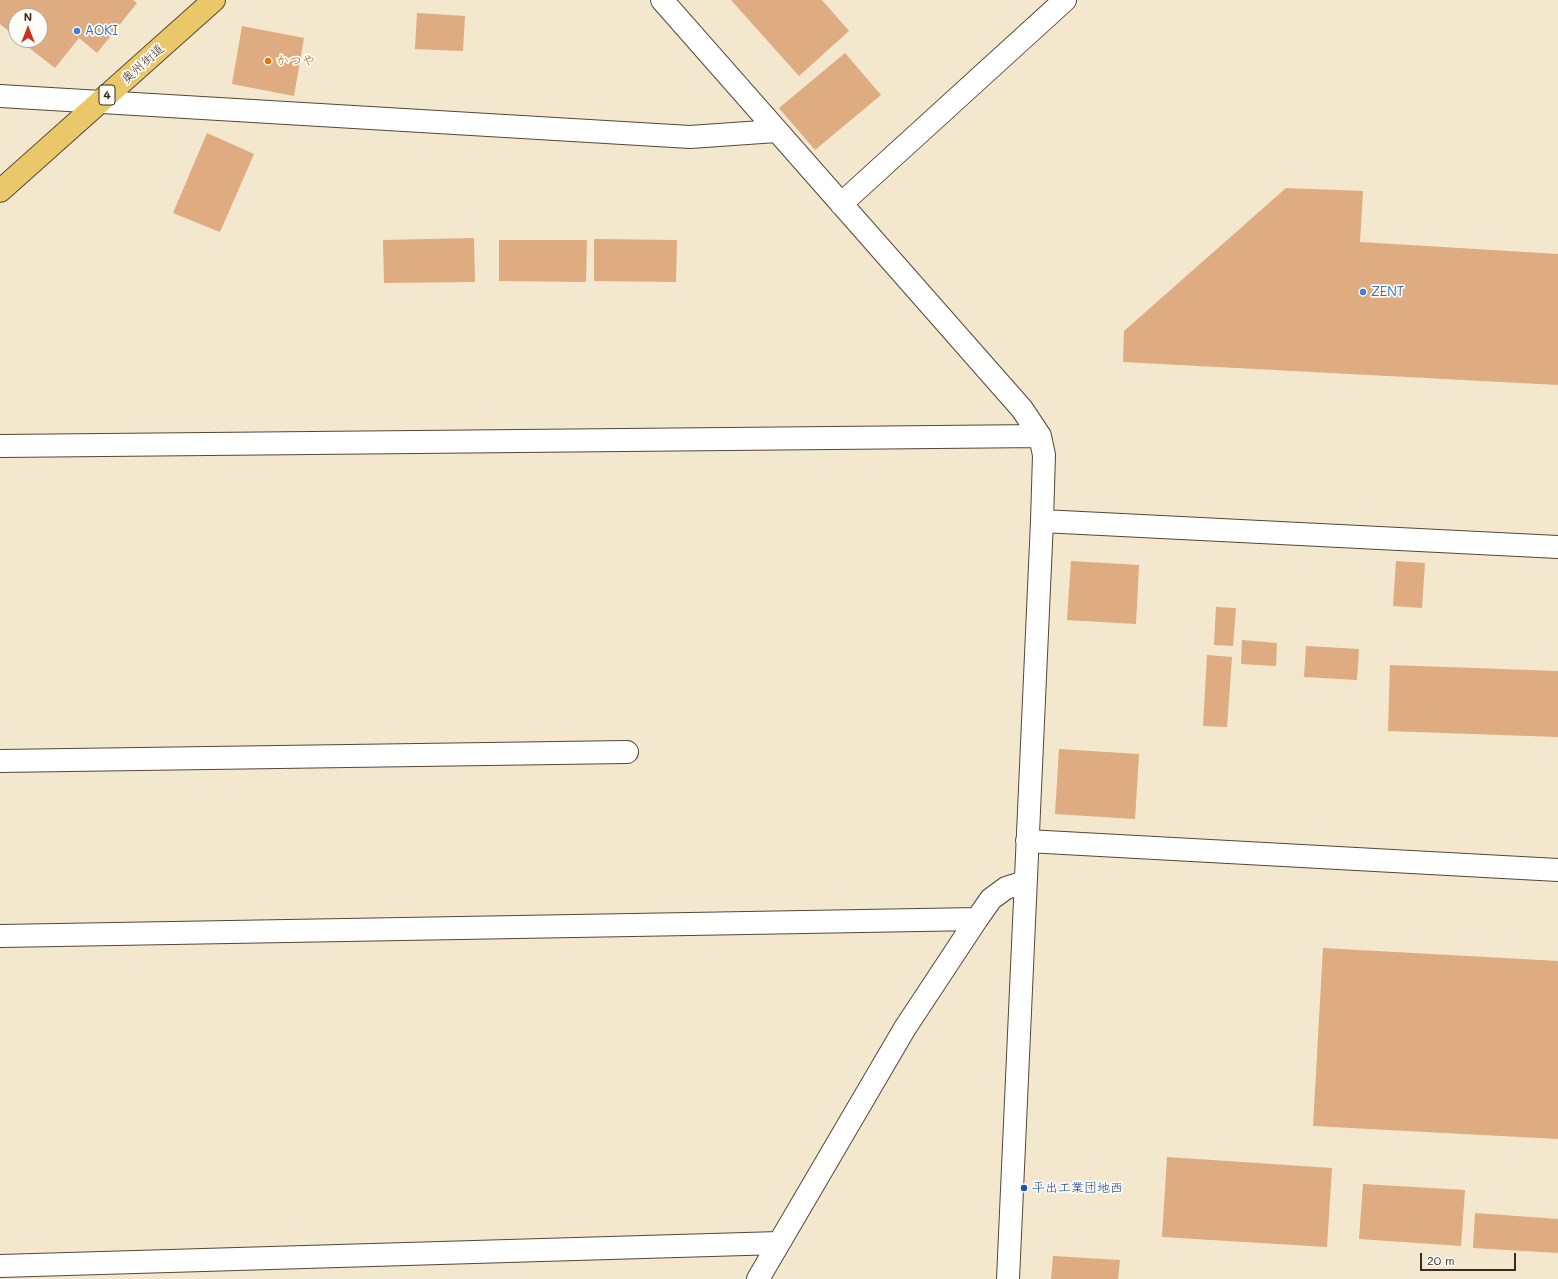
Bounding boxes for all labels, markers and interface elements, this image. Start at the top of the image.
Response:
north arrow [8,8,48,48]
text: N [24,9,32,24]
place label: AOKI [85,23,118,39]
marker: AOKI [72,26,82,36]
street label: 奥州街道 [118,41,168,87]
place label: かつや [276,53,315,69]
marker: かつや [263,56,273,66]
road number: 4 [99,85,115,105]
place label: ZENT [1371,284,1404,300]
marker: ZENT [1358,287,1368,297]
place label: 平出工業団地西 [1032,1180,1123,1196]
marker: 平出工業団地西 [1019,1183,1029,1193]
scale bar [1422,1245,1518,1271]
text: 20 m [1427,1252,1455,1268]

